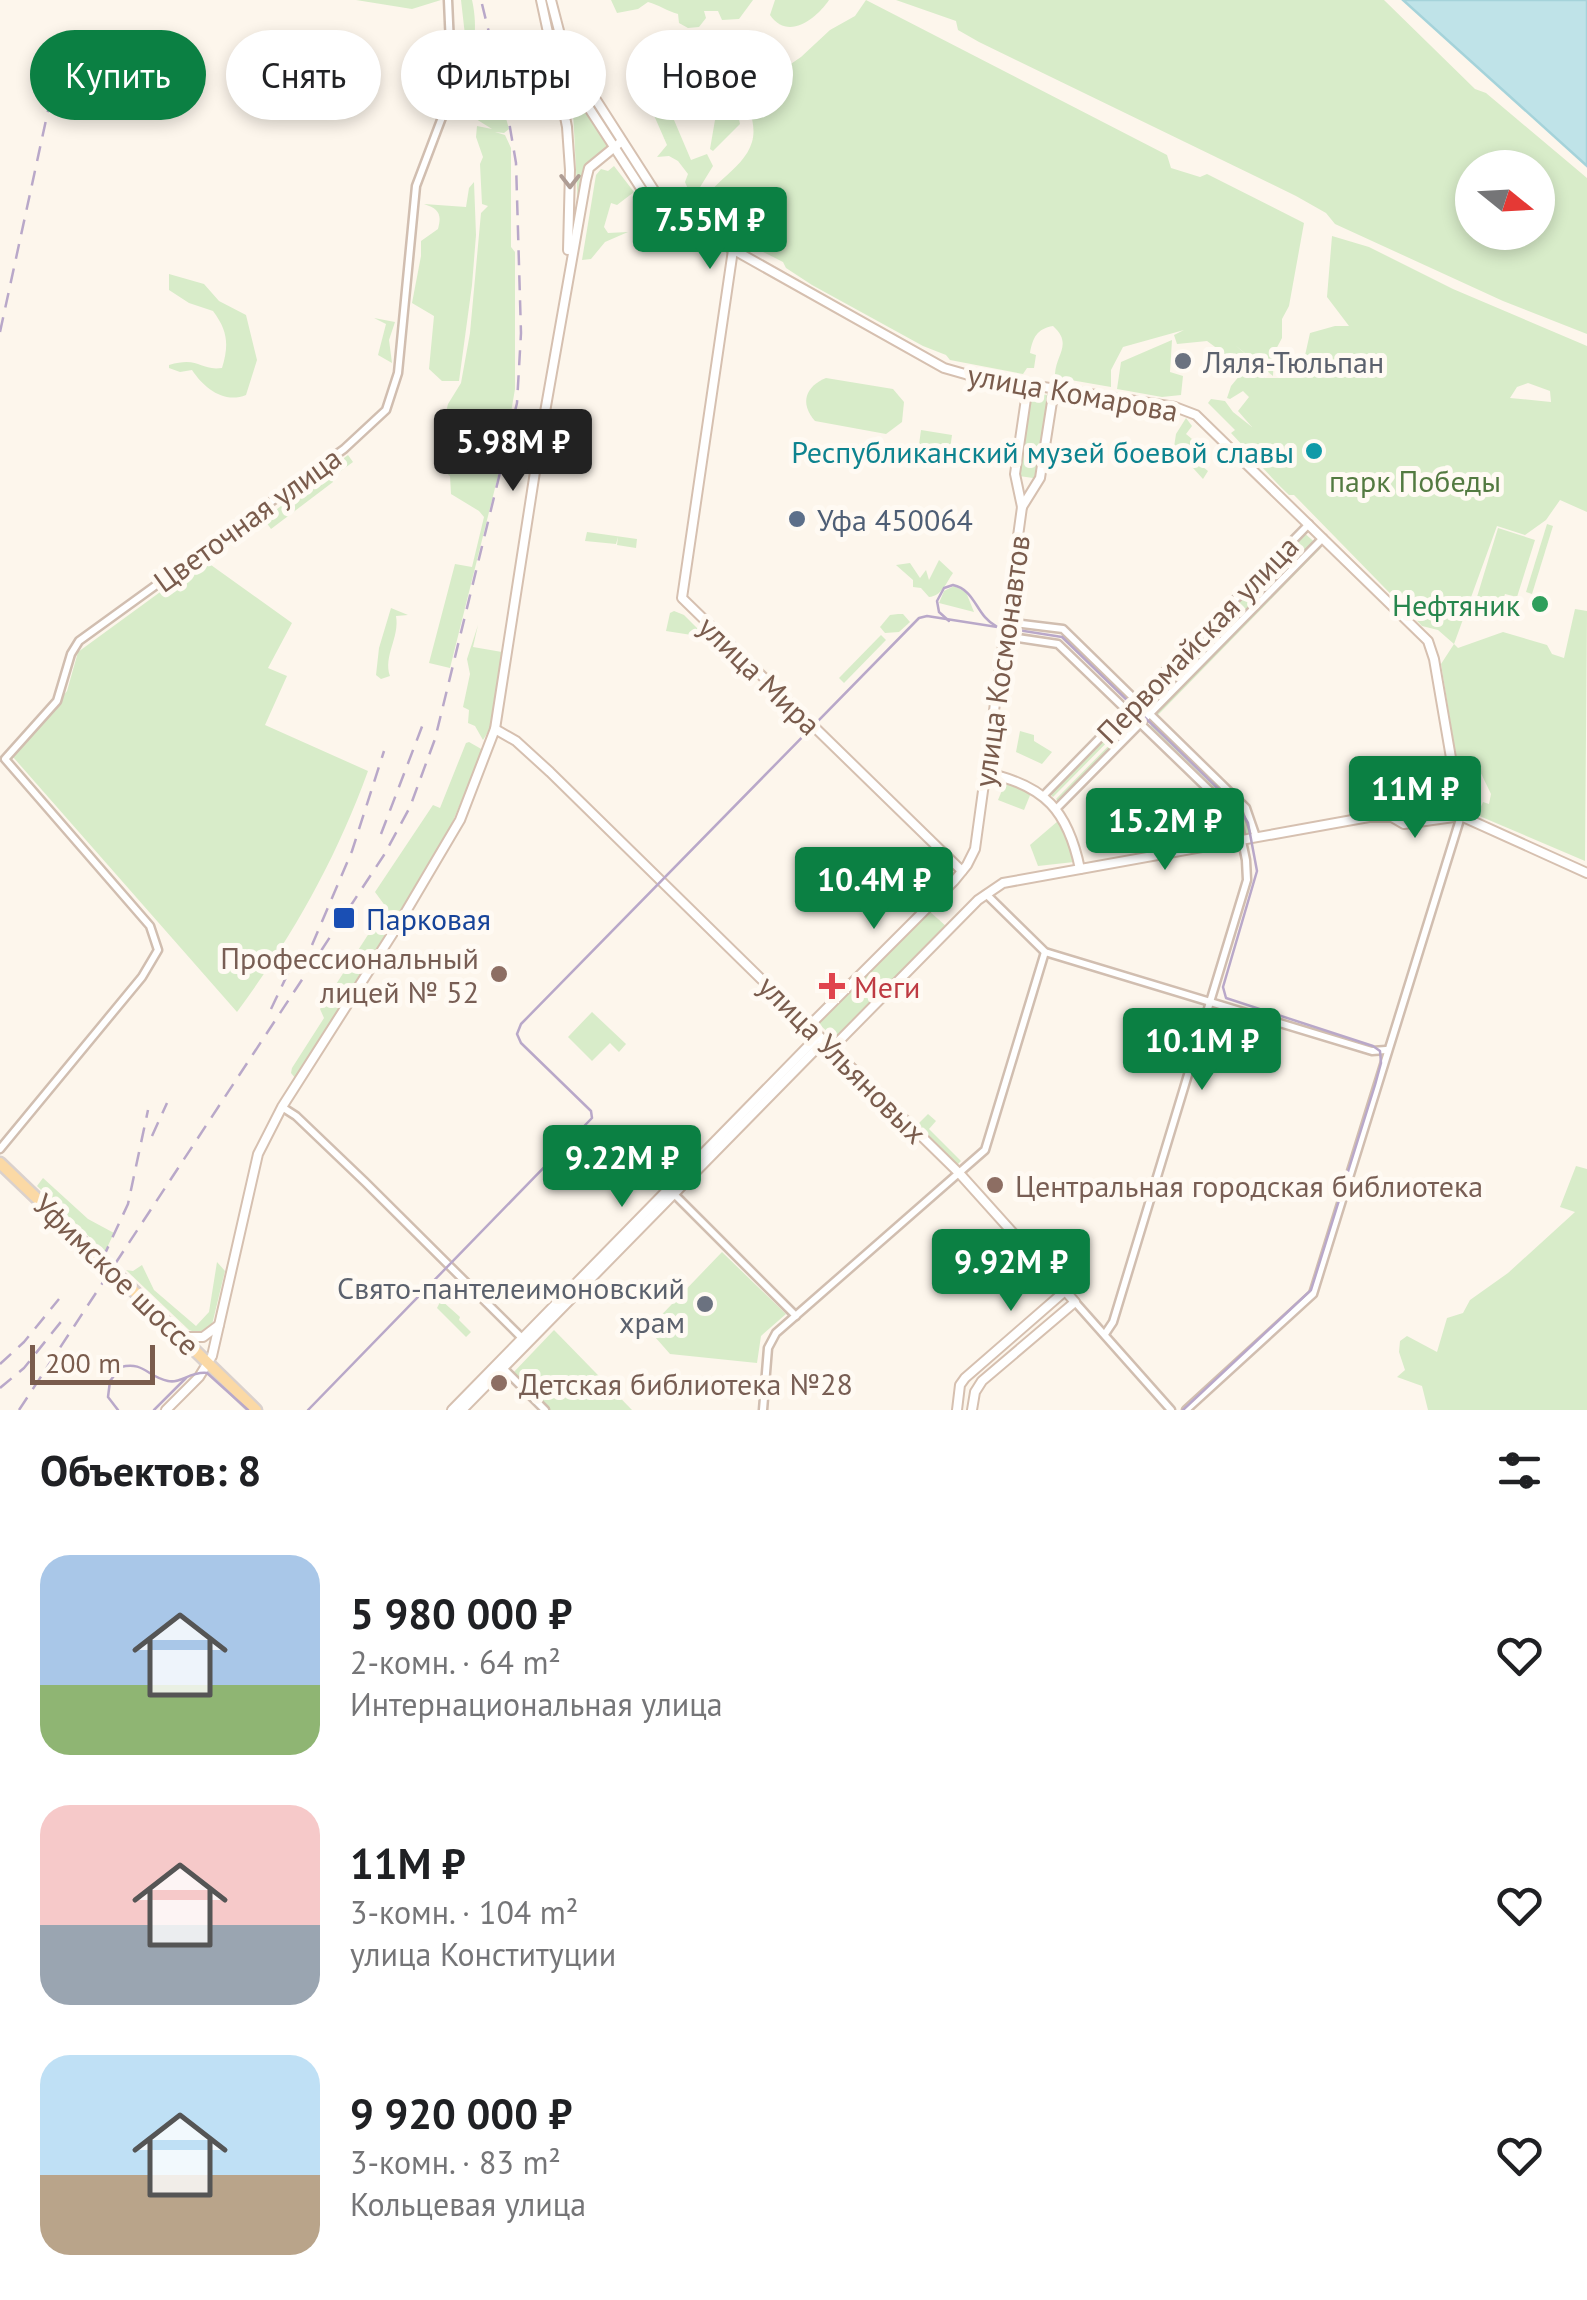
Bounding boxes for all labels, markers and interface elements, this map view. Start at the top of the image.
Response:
chip: Купить [30,30,206,120]
chip: Снять [226,30,381,120]
chip: Фильтры [401,30,606,120]
chip: Новое [626,30,793,120]
north arrow [1455,150,1555,250]
map controls [1455,150,1555,250]
one-way arrow [559,174,581,189]
pin: 7.55M ₽ [618,187,802,272]
text: 7.55M ₽ [655,198,765,240]
place label: Ляля-Тюльпан [1202,342,1384,381]
marker: Ляля-Тюльпан [1172,350,1194,372]
street label: улица Комарова [965,354,1181,430]
pin: 5.98M ₽ [421,409,605,494]
text: 5.98M ₽ [456,420,570,462]
place label: Республиканский музей боевой славы [791,432,1294,471]
street label: Цветочная улица [145,438,349,600]
marker: Республиканский музей боевой славы [1303,440,1325,462]
park label: парк Победы [1329,461,1501,500]
place label: Уфа 450064 [817,500,973,539]
marker: Уфа 450064 [786,508,808,530]
street label: Первомайская улица [1088,527,1306,751]
street label: улица Космонавтов [964,532,1038,790]
place label: Нефтяник [1392,585,1521,624]
marker: Нефтяник [1529,593,1551,615]
street label: улица Мира [690,607,830,743]
pin: 11M ₽ [1345,756,1485,841]
text: 11M ₽ [1371,767,1459,809]
pin: 15.2M ₽ [1073,788,1257,873]
text: 15.2M ₽ [1108,799,1222,841]
pin: 10.4M ₽ [782,847,966,932]
text: 10.4M ₽ [817,858,931,900]
place label: Парковая [366,899,491,938]
marker: Парковая [331,905,357,931]
place label: Профессиональный лицей № 52 [220,938,479,1011]
marker: Профессиональный лицей № 52 [488,963,510,985]
street label: улица Ульяновых [750,966,936,1152]
place label: Меги [854,967,920,1006]
marker: Меги [819,973,845,999]
pin: 10.1M ₽ [1110,1008,1294,1093]
text: 10.1M ₽ [1145,1019,1259,1061]
pin: 9.22M ₽ [530,1125,714,1210]
text: 9.22M ₽ [565,1136,679,1178]
place label: Центральная городская библиотека [1015,1166,1483,1205]
marker: Центральная городская библиотека [984,1174,1006,1196]
street label: Уфимское шоссе [26,1185,208,1363]
pin: 9.92M ₽ [919,1229,1103,1314]
text: 9.92M ₽ [954,1240,1068,1282]
place label: Свято-пантелеимоновский храм [337,1268,685,1341]
marker: Свято-пантелеимоновский храм [694,1293,716,1315]
scale bar [30,1340,155,1384]
text: 200 m [45,1344,121,1381]
place label: Детская библиотека №28 [519,1364,853,1403]
marker: Детская библиотека №28 [488,1372,510,1394]
text: Объектов: 8 [40,1443,261,1498]
icon: filters [1492,1443,1547,1498]
text: 5 980 000 ₽ [350,1586,572,1641]
icon: home [120,1595,240,1715]
icon: heart [1492,1628,1547,1683]
text: 2-комн. · 64 m² [350,1641,561,1683]
text: Интернациональная улица [350,1683,723,1725]
text: 11M ₽ [350,1836,466,1891]
icon: home [120,1845,240,1965]
icon: heart [1492,1878,1547,1933]
text: 3-комн. · 104 m² [350,1891,578,1933]
text: улица Конституции [350,1933,616,1975]
text: 9 920 000 ₽ [350,2086,572,2141]
icon: home [120,2095,240,2215]
icon: heart [1492,2128,1547,2183]
text: 3-комн. · 83 m² [350,2141,561,2183]
text: Кольцевая улица [350,2183,586,2225]

